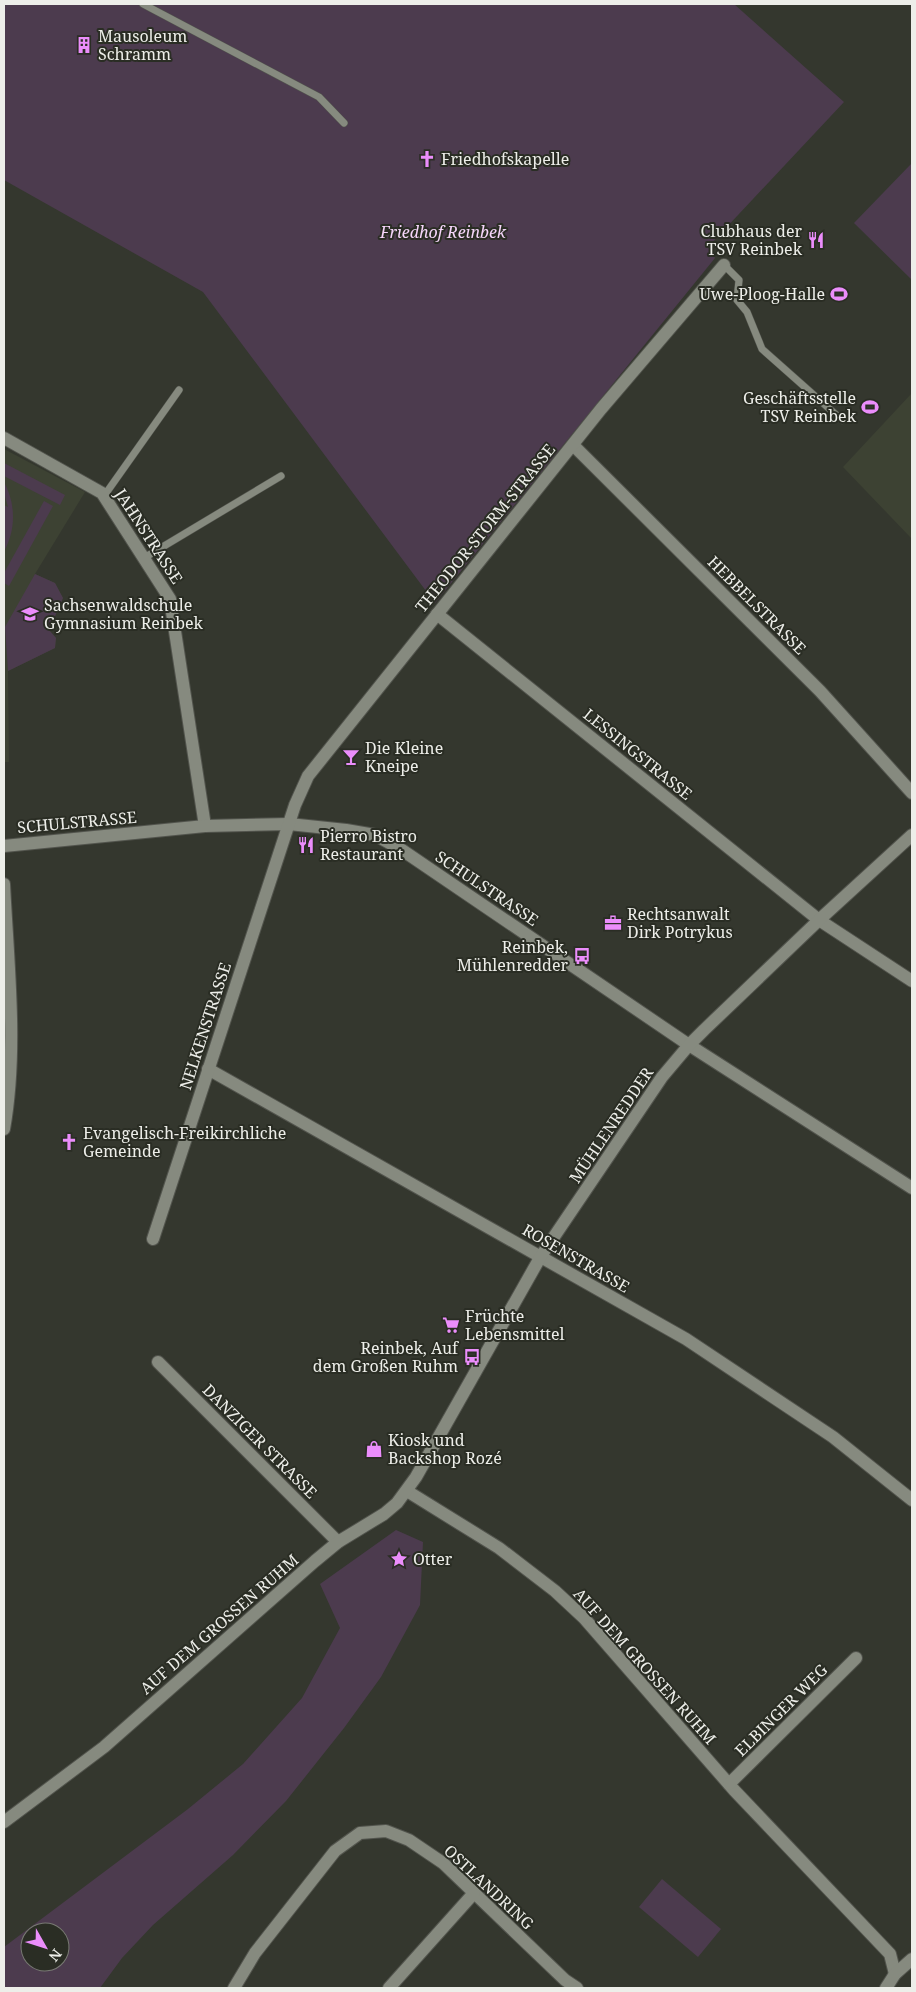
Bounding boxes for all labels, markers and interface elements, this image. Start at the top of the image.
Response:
place label: Mausoleum Schramm [98,25,187,65]
building icon: Mausoleum Schramm [74,35,94,55]
place label: Friedhofskapelle [441,148,569,170]
church icon: Friedhofskapelle [417,149,437,169]
place label: Clubhaus der TSV Reinbek [701,220,803,260]
park label: Friedhof Reinbek [379,221,507,243]
restaurant icon: Clubhaus der TSV Reinbek [806,230,826,250]
place label: Uwe-Ploog-Halle [699,283,825,305]
sports icon: Uwe-Ploog-Halle [829,284,849,304]
place label: Geschäftsstelle TSV Reinbek [743,387,857,427]
sports icon: Geschäftsstelle TSV Reinbek [860,397,880,417]
street label: THEODOR-STORM-STRASSE [410,439,560,617]
street label: JAHNSTRASSE [109,483,188,588]
street label: HEBBELSTRASSE [703,551,811,659]
place label: Sachsenwaldschule Gymnasium Reinbek [44,594,204,634]
school or university icon: Sachsenwaldschule Gymnasium Reinbek [20,604,40,624]
street label: LESSINGSTRASSE [579,703,697,805]
place label: Die Kleine Kneipe [365,737,443,777]
bar icon: Die Kleine Kneipe [341,747,361,767]
street label: SCHULSTRASSE [16,806,138,838]
place label: Pierro Bistro Restaurant [320,825,417,865]
restaurant icon: Pierro Bistro Restaurant [296,835,316,855]
street label: SCHULSTRASSE [431,845,543,931]
place label: Rechtsanwalt Dirk Potrykus [627,903,733,943]
office icon: Rechtsanwalt Dirk Potrykus [603,913,623,933]
place label: Reinbek, Mühlenredder [457,936,568,976]
bus stop icon: Reinbek, Mühlenredder [572,946,592,966]
street label: NELKENSTRASSE [174,959,236,1093]
street label: MÜHLENREDDER [564,1062,658,1187]
place label: Evangelisch-Freikirchliche Gemeinde [83,1122,286,1162]
church icon: Evangelisch-Freikirchliche Gemeinde [59,1132,79,1152]
street label: ROSENSTRASSE [518,1218,634,1298]
place label: Früchte Lebensmittel [465,1305,565,1345]
supermarket icon: Früchte Lebensmittel [441,1315,461,1335]
place label: Reinbek, Auf dem Großen Ruhm [313,1337,460,1377]
bus stop icon: Reinbek, Auf dem Großen Ruhm [462,1347,482,1367]
street label: DANZIGER STRASSE [198,1379,322,1503]
place label: Kiosk und Backshop Rozé [388,1429,502,1469]
shop icon: Kiosk und Backshop Rozé [364,1439,384,1459]
place label: Otter [413,1548,453,1570]
street label: AUF DEM GROSSEN RUHM [135,1549,303,1699]
place icon: Otter [389,1549,409,1569]
street label: AUF DEM GROSSEN RUHM [569,1583,721,1749]
street label: ELBINGER WEG [730,1658,833,1761]
street label: OSTLANDRING [439,1840,539,1935]
north arrow [20,1922,70,1972]
text: N [45,1945,66,1966]

